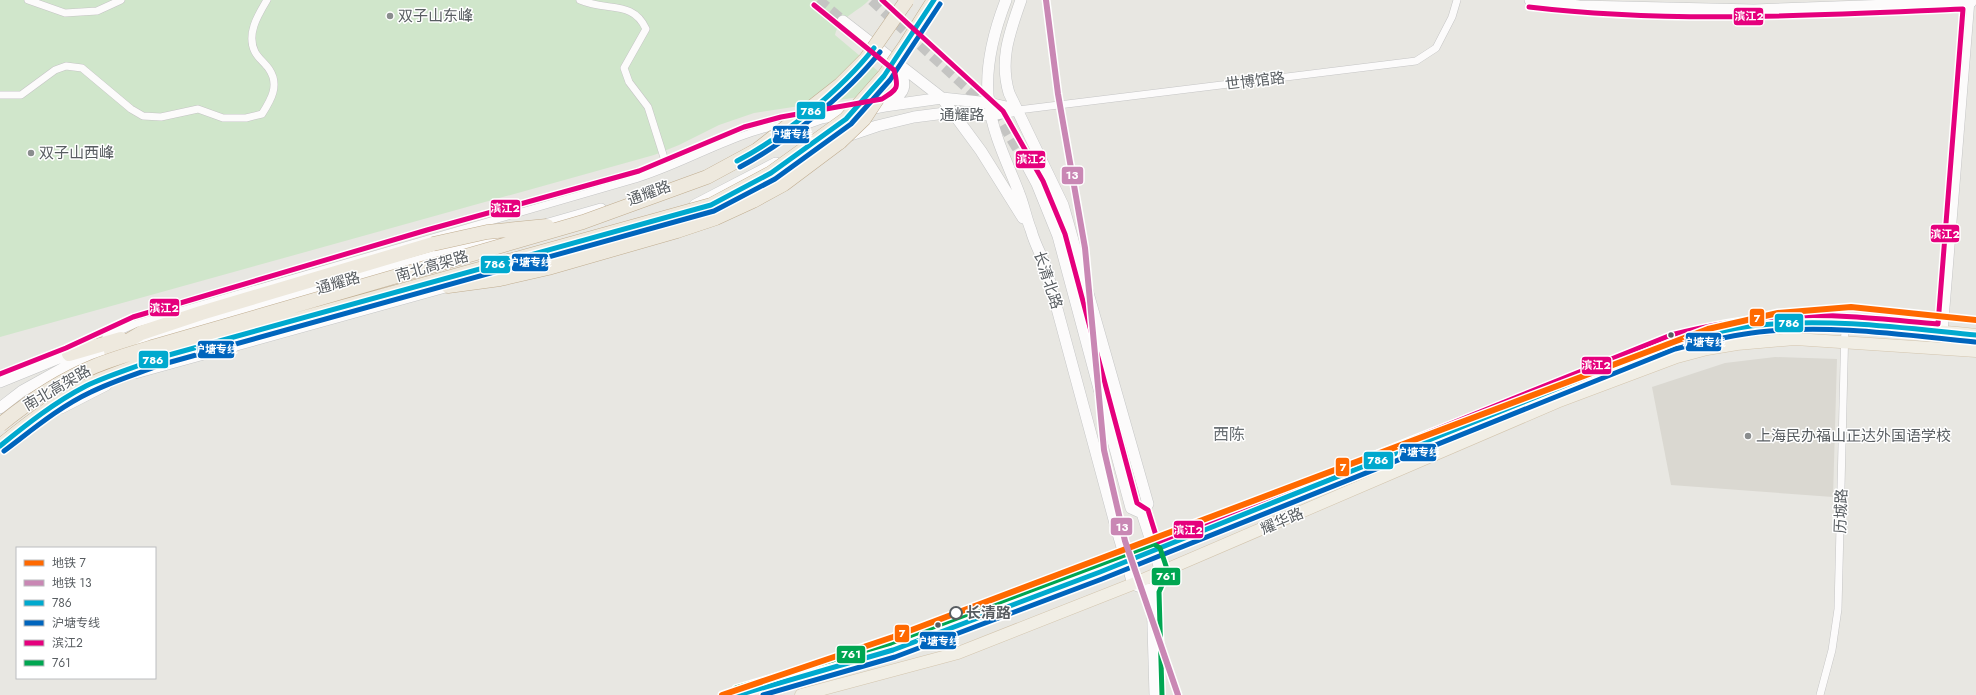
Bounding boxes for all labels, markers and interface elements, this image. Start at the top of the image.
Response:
place label: 双子山东峰 [398,5,473,27]
line badge: 滨江2 [1733,7,1764,26]
text: 滨江2 [1734,8,1764,24]
marker: 双子山东峰 [385,11,395,21]
street label: 世博馆路 [1224,66,1286,96]
line badge: 786 [796,101,826,120]
text: 786 [801,103,821,119]
street label: 通耀路 [939,104,985,126]
line badge: 沪塘专线 [772,125,810,144]
text: 沪塘专线 [769,126,813,142]
place label: 双子山西峰 [39,142,114,164]
marker: 双子山西峰 [26,148,36,158]
line badge: 滨江2 [1015,150,1046,169]
text: 滨江2 [1016,151,1046,167]
line badge: 13 [1061,166,1084,185]
text: 13 [1066,167,1078,183]
street label: 通耀路 [624,175,674,211]
line badge: 滨江2 [490,199,521,218]
text: 滨江2 [490,200,520,216]
line badge: 滨江2 [1930,224,1960,243]
text: 滨江2 [1930,226,1960,242]
street label: 南北高架路 [393,245,471,287]
street label: 长清北路 [1028,248,1068,312]
line badge: 沪塘专线 [511,253,549,272]
text: 沪塘专线 [508,254,552,270]
line badge: 786 [480,255,511,274]
text: 786 [485,256,505,272]
street label: 通耀路 [313,266,363,300]
line badge: 滨江2 [149,298,180,317]
text: 滨江2 [149,300,179,316]
line badge: 7 [1749,308,1765,327]
text: 7 [1754,310,1761,326]
line badge: 786 [1774,313,1804,333]
text: 786 [1779,315,1799,331]
unlabelled marker [1666,330,1676,340]
line badge: 沪塘专线 [1685,332,1722,352]
text: 沪塘专线 [1682,334,1726,350]
line badge: 沪塘专线 [197,340,235,359]
text: 沪塘专线 [194,341,238,357]
line badge: 786 [138,350,169,369]
text: 786 [143,352,163,368]
line badge: 滨江2 [1581,356,1612,375]
text: 滨江2 [1581,357,1611,373]
street label: 南北高架路 [19,360,95,416]
district label: 西陈 [1213,423,1245,446]
place label: 上海民办福山正达外国语学校 [1756,425,1951,447]
marker: 上海民办福山正达外国语学校 [1743,431,1753,441]
line badge: 沪塘专线 [1399,443,1437,462]
text: 沪塘专线 [1396,444,1440,460]
line badge: 786 [1363,451,1394,470]
text: 786 [1368,452,1388,468]
line badge: 7 [1335,457,1350,477]
text: 7 [1340,459,1347,475]
street label: 历城路 [1829,488,1853,534]
street label: 耀华路 [1257,502,1307,540]
line badge: 13 [1110,517,1133,536]
text: 13 [1116,519,1128,535]
line badge: 滨江2 [1173,520,1204,539]
text: 滨江2 [1173,522,1203,538]
legend [16,547,156,679]
text: 地铁 7 [52,554,87,572]
line badge: 761 [1151,567,1181,586]
text: 761 [1156,568,1176,584]
text: 地铁 13 [52,574,92,592]
text: 786 [52,594,72,612]
place label: 长清路 [966,602,1011,624]
marker: 长清路 [949,606,963,620]
text: 沪塘专线 [52,614,100,632]
unlabelled marker [933,620,943,630]
line badge: 7 [894,624,910,643]
text: 7 [899,625,906,641]
line badge: 沪塘专线 [919,631,957,650]
text: 沪塘专线 [916,633,960,649]
text: 滨江2 [52,634,83,652]
line badge: 761 [836,645,866,664]
text: 761 [841,646,861,662]
text: 761 [52,654,71,672]

